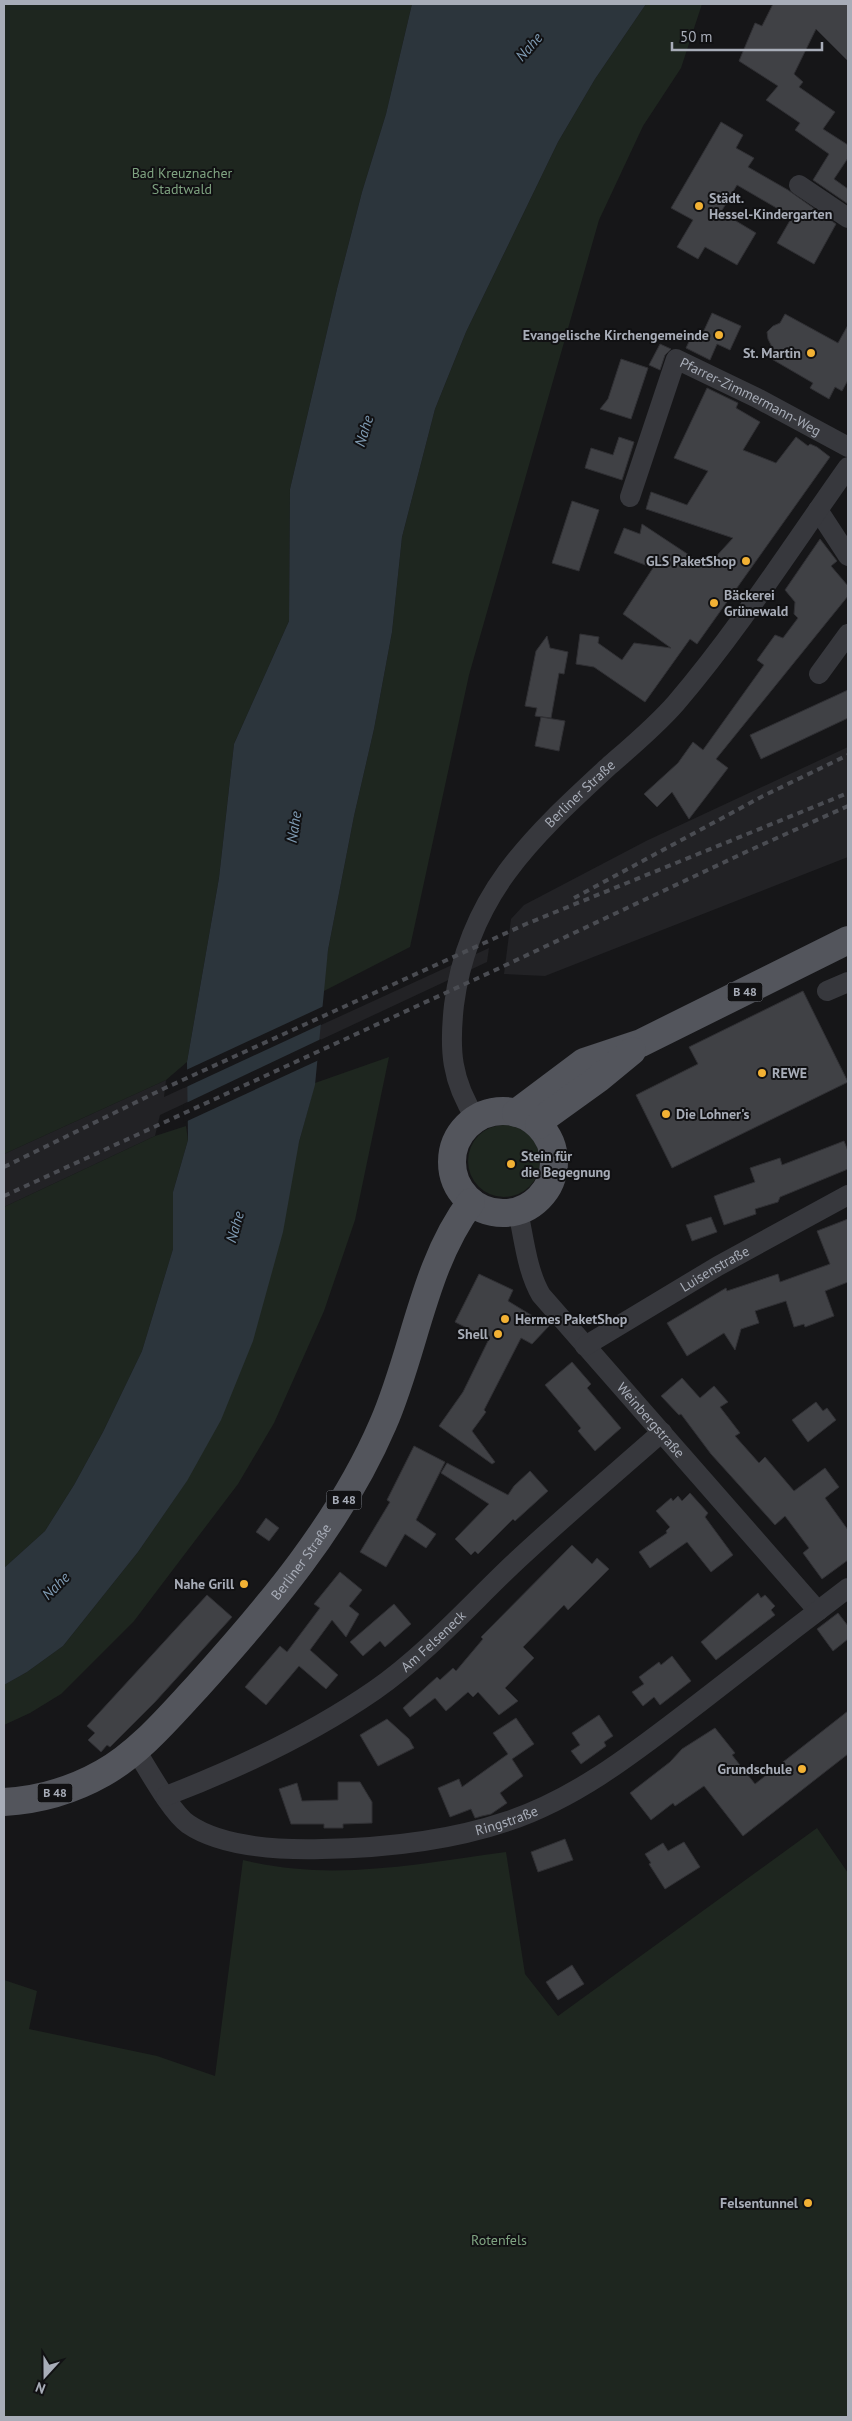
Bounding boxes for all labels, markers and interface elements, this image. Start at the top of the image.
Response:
scale bar [672,20,822,52]
text: 50 m [680,27,713,46]
water label: Nahe [511,28,546,65]
park label: Bad Kreuznacher Stadtwald [132,164,233,198]
place label: Städt. Hessel-Kindergarten [709,189,832,223]
marker: Städt. Hessel-Kindergarten [693,200,705,212]
place label: Evangelische Kirchengemeinde [523,326,709,344]
marker: Evangelische Kirchengemeinde [713,329,725,341]
place label: St. Martin [743,344,801,362]
marker: St. Martin [805,347,817,359]
street label: Pfarrer-Zimmermann-Weg [677,353,824,440]
water label: Nahe [350,413,377,449]
place label: GLS PaketShop [646,552,736,570]
marker: GLS PaketShop [740,555,752,567]
place label: Bäckerei Grünewald [724,586,788,620]
marker: Bäckerei Grünewald [708,597,720,609]
street label: Berliner Straße [541,756,619,831]
water label: Nahe [282,810,305,844]
road number: B 48 [728,982,762,1002]
place label: REWE [772,1064,807,1082]
marker: REWE [756,1067,768,1079]
place label: Die Lohner's [676,1105,750,1123]
marker: Die Lohner's [660,1108,672,1120]
place label: Stein für die Begegnung [521,1147,611,1181]
marker: Stein für die Begegnung [505,1158,517,1170]
water label: Nahe [221,1209,248,1245]
street label: Luisenstraße [677,1242,752,1296]
place label: Hermes PaketShop [515,1310,628,1328]
marker: Hermes PaketShop [499,1313,511,1325]
place label: Shell [458,1325,489,1343]
marker: Shell [492,1328,504,1340]
street label: Weinbergstraße [613,1379,689,1462]
road number: B 48 [326,1490,362,1510]
street label: Berliner Straße [267,1520,335,1603]
water label: Nahe [38,1568,74,1604]
place label: Nahe Grill [174,1575,235,1593]
marker: Nahe Grill [238,1578,250,1590]
street label: Am Felseneck [397,1606,470,1676]
place label: Grundschule [717,1760,792,1778]
marker: Grundschule [796,1763,808,1775]
road number: B 48 [38,1784,72,1802]
street label: Ringstraße [473,1801,541,1839]
place label: Felsentunnel [720,2194,799,2212]
marker: Felsentunnel [802,2197,814,2209]
park label: Rotenfels [471,2231,527,2249]
north arrow [20,2351,70,2401]
text: N [33,2378,48,2398]

